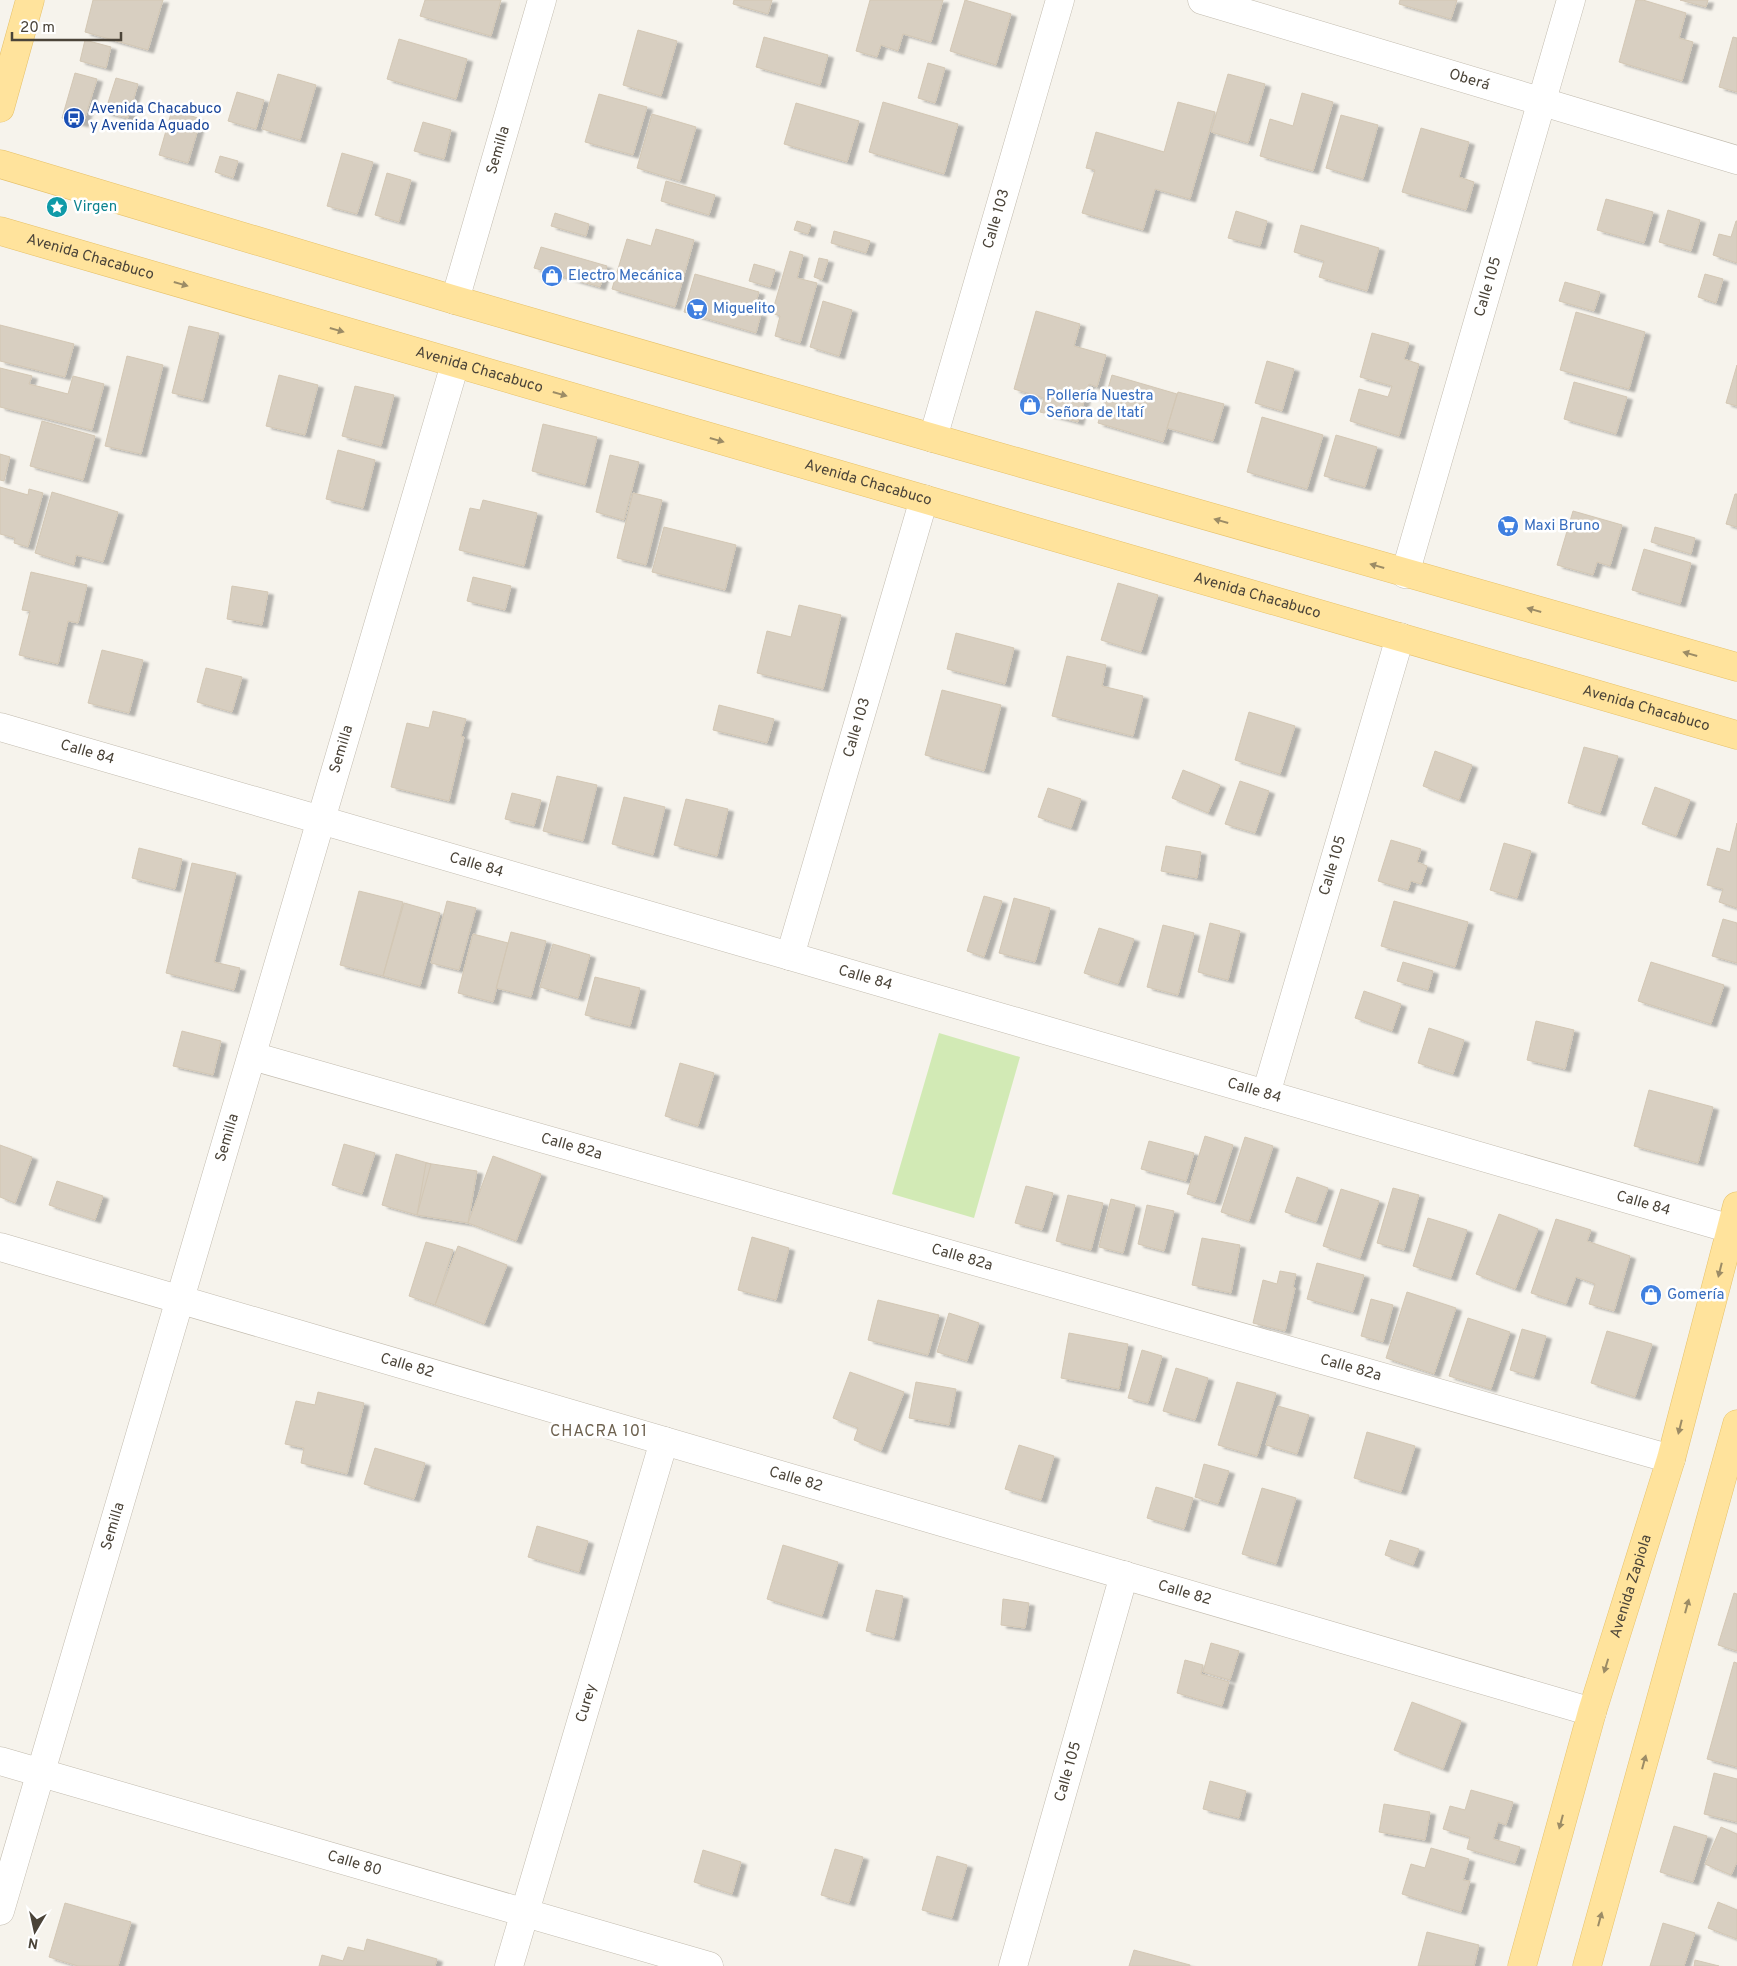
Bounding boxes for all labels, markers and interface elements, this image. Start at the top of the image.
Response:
scale bar [12,10,121,42]
text: 20 m [20,19,55,38]
street label: Oberá [1447,65,1492,95]
place label: Avenida Chacabuco y Avenida Aguado [90,100,222,136]
bus stop icon: Avenida Chacabuco y Avenida Aguado [62,106,86,130]
street label: Semilla [482,124,514,176]
street label: Calle 103 [979,187,1014,251]
place icon: Virgen [45,195,69,219]
place label: Virgen [73,198,117,217]
street label: Avenida Chacabuco [24,230,156,285]
street label: Calle 105 [1470,255,1506,319]
shop icon: Electro Mecánica [540,264,564,288]
place label: Electro Mecánica [568,267,682,286]
one-way arrow [174,280,189,288]
supermarket icon: Miguelito [685,297,709,321]
place label: Miguelito [713,300,775,319]
one-way arrow [330,326,345,334]
street label: Avenida Chacabuco [413,343,545,398]
place label: Pollería Nuestra Señora de Itatí [1046,387,1153,423]
one-way arrow [553,391,568,399]
shop icon: Pollería Nuestra Señora de Itatí [1018,393,1042,417]
one-way arrow [709,436,724,444]
street label: Avenida Chacabuco [802,455,934,510]
supermarket icon: Maxi Bruno [1496,514,1520,538]
one-way arrow [1213,517,1229,525]
place label: Maxi Bruno [1524,517,1600,536]
one-way arrow [1370,561,1385,569]
street label: Avenida Chacabuco [1191,568,1323,623]
one-way arrow [1526,606,1541,614]
one-way arrow [1682,650,1698,658]
street label: Avenida Chacabuco [1580,681,1712,736]
street label: Calle 103 [839,695,875,760]
street label: Semilla [326,723,358,776]
street label: Calle 84 [58,735,117,769]
street label: Calle 105 [1315,833,1351,898]
street label: Calle 84 [447,848,506,882]
street label: Calle 84 [836,961,895,995]
street label: Calle 84 [1225,1074,1284,1108]
street label: Semilla [211,1111,243,1164]
street label: Calle 82a [538,1129,604,1164]
street label: Calle 84 [1614,1187,1673,1220]
street label: Calle 82a [929,1240,995,1275]
one-way arrow [1716,1262,1724,1277]
shop icon: Gomería [1639,1283,1663,1307]
place label: Gomería [1667,1286,1724,1305]
street label: Calle 82 [378,1349,436,1383]
street label: Calle 82a [1318,1350,1383,1386]
one-way arrow [1675,1420,1683,1435]
district label: CHACRA 101 [550,1422,648,1442]
street label: Calle 82 [767,1463,825,1496]
street label: Semilla [97,1500,129,1553]
street label: Avenida Zapiola [1606,1532,1656,1641]
street label: Calle 82 [1155,1576,1214,1610]
one-way arrow [1683,1598,1691,1613]
one-way arrow [1602,1659,1610,1674]
street label: Curey [572,1682,601,1725]
street label: Calle 105 [1051,1739,1086,1804]
one-way arrow [1640,1755,1648,1770]
one-way arrow [1557,1815,1565,1830]
street label: Calle 80 [325,1847,384,1880]
north arrow [10,1906,60,1956]
one-way arrow [1597,1911,1605,1926]
text: N [27,1933,40,1952]

